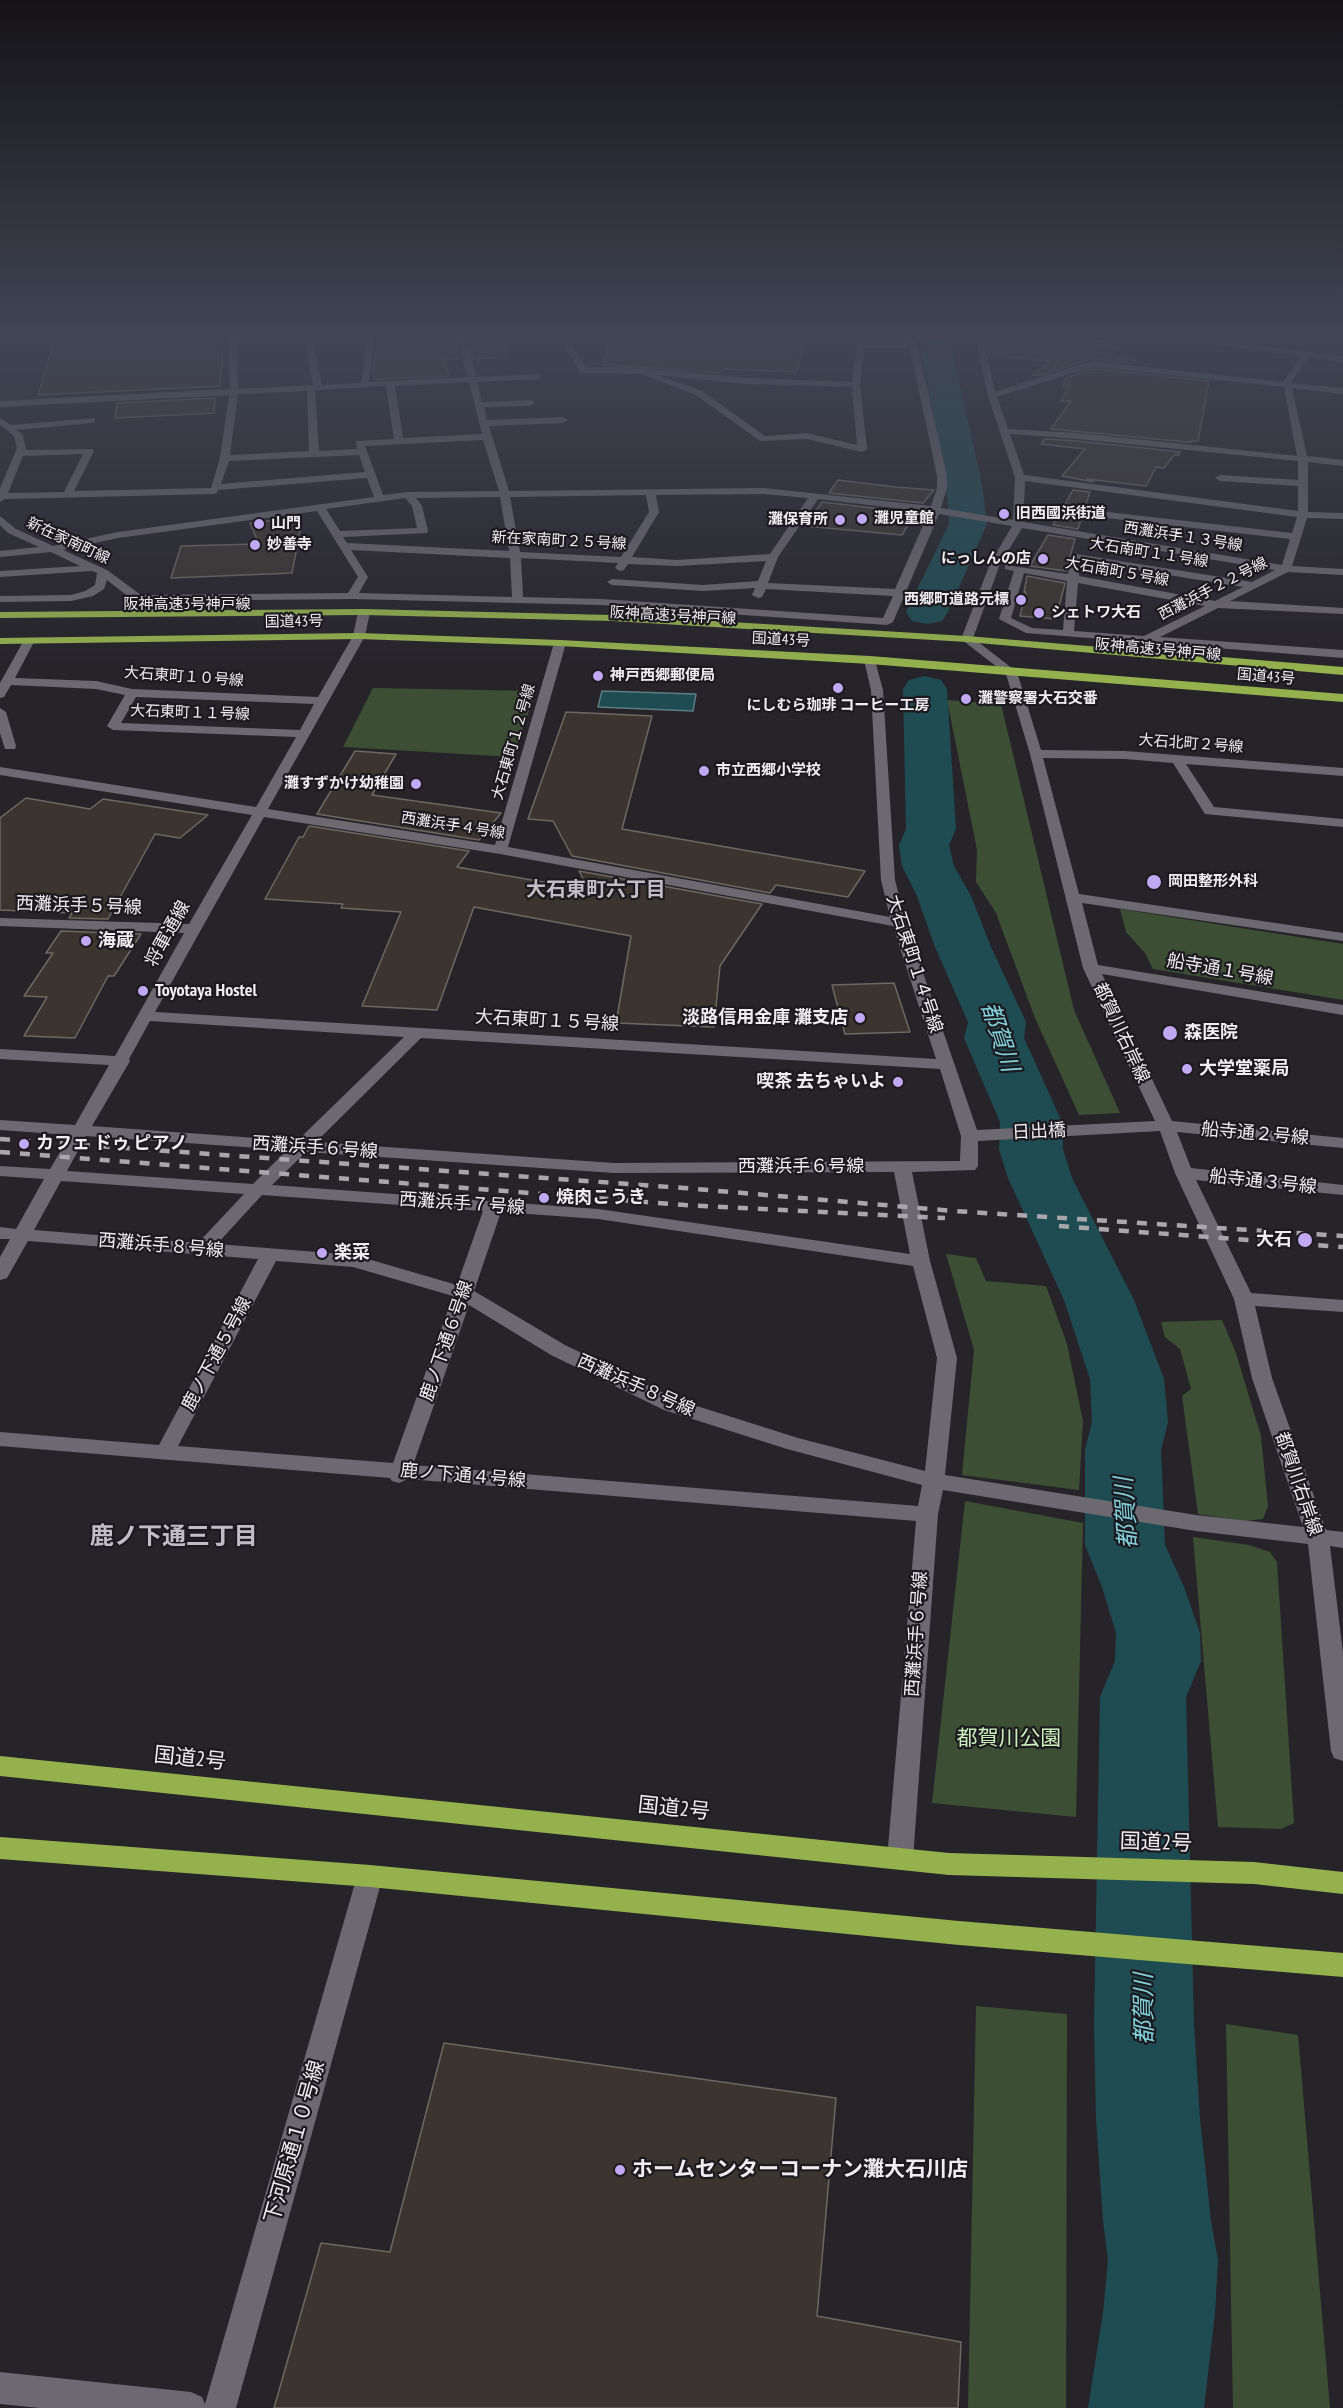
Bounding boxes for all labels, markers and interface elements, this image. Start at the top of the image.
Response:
place label: 旧西國浜街道 [1016,505,1106,523]
marker: 旧西國浜街道 [997,507,1011,521]
place label: 灘児童館 [874,510,934,528]
place label: 灘保育所 [768,511,828,529]
marker: 灘児童館 [855,512,869,526]
marker: 灘保育所 [833,513,847,527]
street label: 新在家南町線 [23,514,113,568]
place label: 山門 [271,515,301,533]
marker: 山門 [252,517,266,531]
street label: 西灘浜手１３号線 [1122,519,1244,555]
street label: 新在家南町２５号線 [491,528,627,554]
street label: 大石南町１１号線 [1088,535,1210,571]
place label: 妙善寺 [267,536,312,554]
marker: 妙善寺 [248,538,262,552]
place label: にっしんの店 [941,550,1031,568]
marker: にっしんの店 [1036,552,1050,566]
street label: 大石南町５号線 [1064,554,1170,590]
street label: 西灘浜手２２号線 [1155,554,1271,624]
place label: 西郷町道路元標 [904,591,1009,609]
marker: 西郷町道路元標 [1014,593,1028,607]
street label: 阪神高速3号神戸線 [124,596,250,614]
street label: 阪神高速3号神戸線 [609,604,737,628]
place label: シェトワ大石 [1051,604,1141,622]
marker: シェトワ大石 [1032,606,1046,620]
street label: 国道43号 [265,612,323,632]
street label: 国道43号 [751,629,811,651]
street label: 阪神高速3号神戸線 [1094,636,1222,664]
street label: 大石東町１０号線 [124,664,244,690]
street label: 国道43号 [1236,665,1296,689]
place label: 神戸西郷郵便局 [610,667,715,685]
marker: 神戸西郷郵便局 [591,669,605,683]
marker: にしむら珈琲 コーヒー工房 [831,681,845,695]
street label: 大石東町１２号線 [489,682,539,802]
place label: 灘警察署大石交番 [978,690,1098,708]
marker: 灘警察署大石交番 [959,692,973,706]
place label: にしむら珈琲 コーヒー工房 [746,697,930,715]
street label: 大石東町１１号線 [130,702,250,724]
street label: 大石北町２号線 [1138,731,1244,757]
place label: 市立西郷小学校 [716,762,821,780]
marker: 市立西郷小学校 [697,764,711,778]
place label: 灘すずかけ幼稚園 [284,775,404,793]
marker: 灘すずかけ幼稚園 [409,777,423,791]
street label: 西灘浜手４号線 [400,809,506,843]
marker: 岡田整形外科 [1145,873,1163,891]
place label: 岡田整形外科 [1168,873,1258,891]
district label: 大石東町六丁目 [526,878,666,902]
street label: 大石東町１４号線 [881,892,947,1036]
street label: 西灘浜手５号線 [16,893,142,919]
street label: 将軍通線 [141,897,195,971]
place label: 海蔵 [98,930,134,952]
marker: 海蔵 [79,934,93,948]
street label: 船寺通１号線 [1165,950,1275,990]
street label: 都賀川右岸線 [1088,979,1154,1087]
place label: Toyotaya Hostel [155,980,257,1002]
marker: Toyotaya Hostel [136,984,150,998]
water label: 都賀川 [974,998,1024,1076]
street label: 大石東町１５号線 [475,1006,619,1036]
place label: 淡路信用金庫 灘支店 [682,1007,848,1029]
marker: 淡路信用金庫 灘支店 [853,1011,867,1025]
place label: 森医院 [1184,1022,1238,1044]
marker: 森医院 [1161,1024,1179,1042]
place label: 大学堂薬局 [1199,1058,1289,1080]
marker: 大学堂薬局 [1180,1062,1194,1076]
place label: 喫茶 去ちゃいよ [756,1071,886,1093]
marker: 喫茶 去ちゃいよ [891,1075,905,1089]
street label: 船寺通２号線 [1200,1119,1310,1149]
street label: 日出橋 [1011,1120,1067,1144]
place label: カフェ ドゥ ピアノ [36,1133,187,1155]
street label: 西灘浜手６号線 [251,1133,379,1163]
marker: カフェ ドゥ ピアノ [17,1137,31,1151]
street label: 西灘浜手６号線 [738,1156,864,1178]
street label: 船寺通３号線 [1208,1166,1318,1198]
place label: 焼肉こうき [556,1187,646,1209]
street label: 西灘浜手７号線 [398,1189,526,1219]
marker: 焼肉こうき [537,1191,551,1205]
place label: 大石 [1256,1229,1292,1251]
street label: 西灘浜手８号線 [97,1230,225,1262]
marker: 大石 [1296,1231,1314,1249]
place label: 楽菜 [334,1242,370,1264]
marker: 楽菜 [315,1246,329,1260]
street label: 鹿ノ下通６号線 [416,1278,478,1404]
street label: 鹿ノ下通５号線 [178,1293,256,1415]
street label: 西灘浜手８号線 [574,1351,698,1421]
street label: 都賀川右岸線 [1270,1429,1326,1539]
street label: 鹿ノ下通４号線 [399,1460,527,1492]
water label: 都賀川 [1110,1476,1144,1550]
district label: 鹿ノ下通三丁目 [90,1523,258,1551]
street label: 西灘浜手６号線 [902,1570,932,1698]
park label: 都賀川公園 [957,1726,1061,1752]
street label: 国道2号 [153,1743,227,1775]
street label: 国道2号 [637,1793,711,1825]
street label: 国道2号 [1119,1829,1193,1857]
water label: 都賀川 [1130,1973,1160,2045]
street label: 下河原通１０号線 [260,2058,330,2226]
place label: ホームセンターコーナン灘大石川店 [632,2157,968,2183]
marker: ホームセンターコーナン灘大石川店 [613,2163,627,2177]

